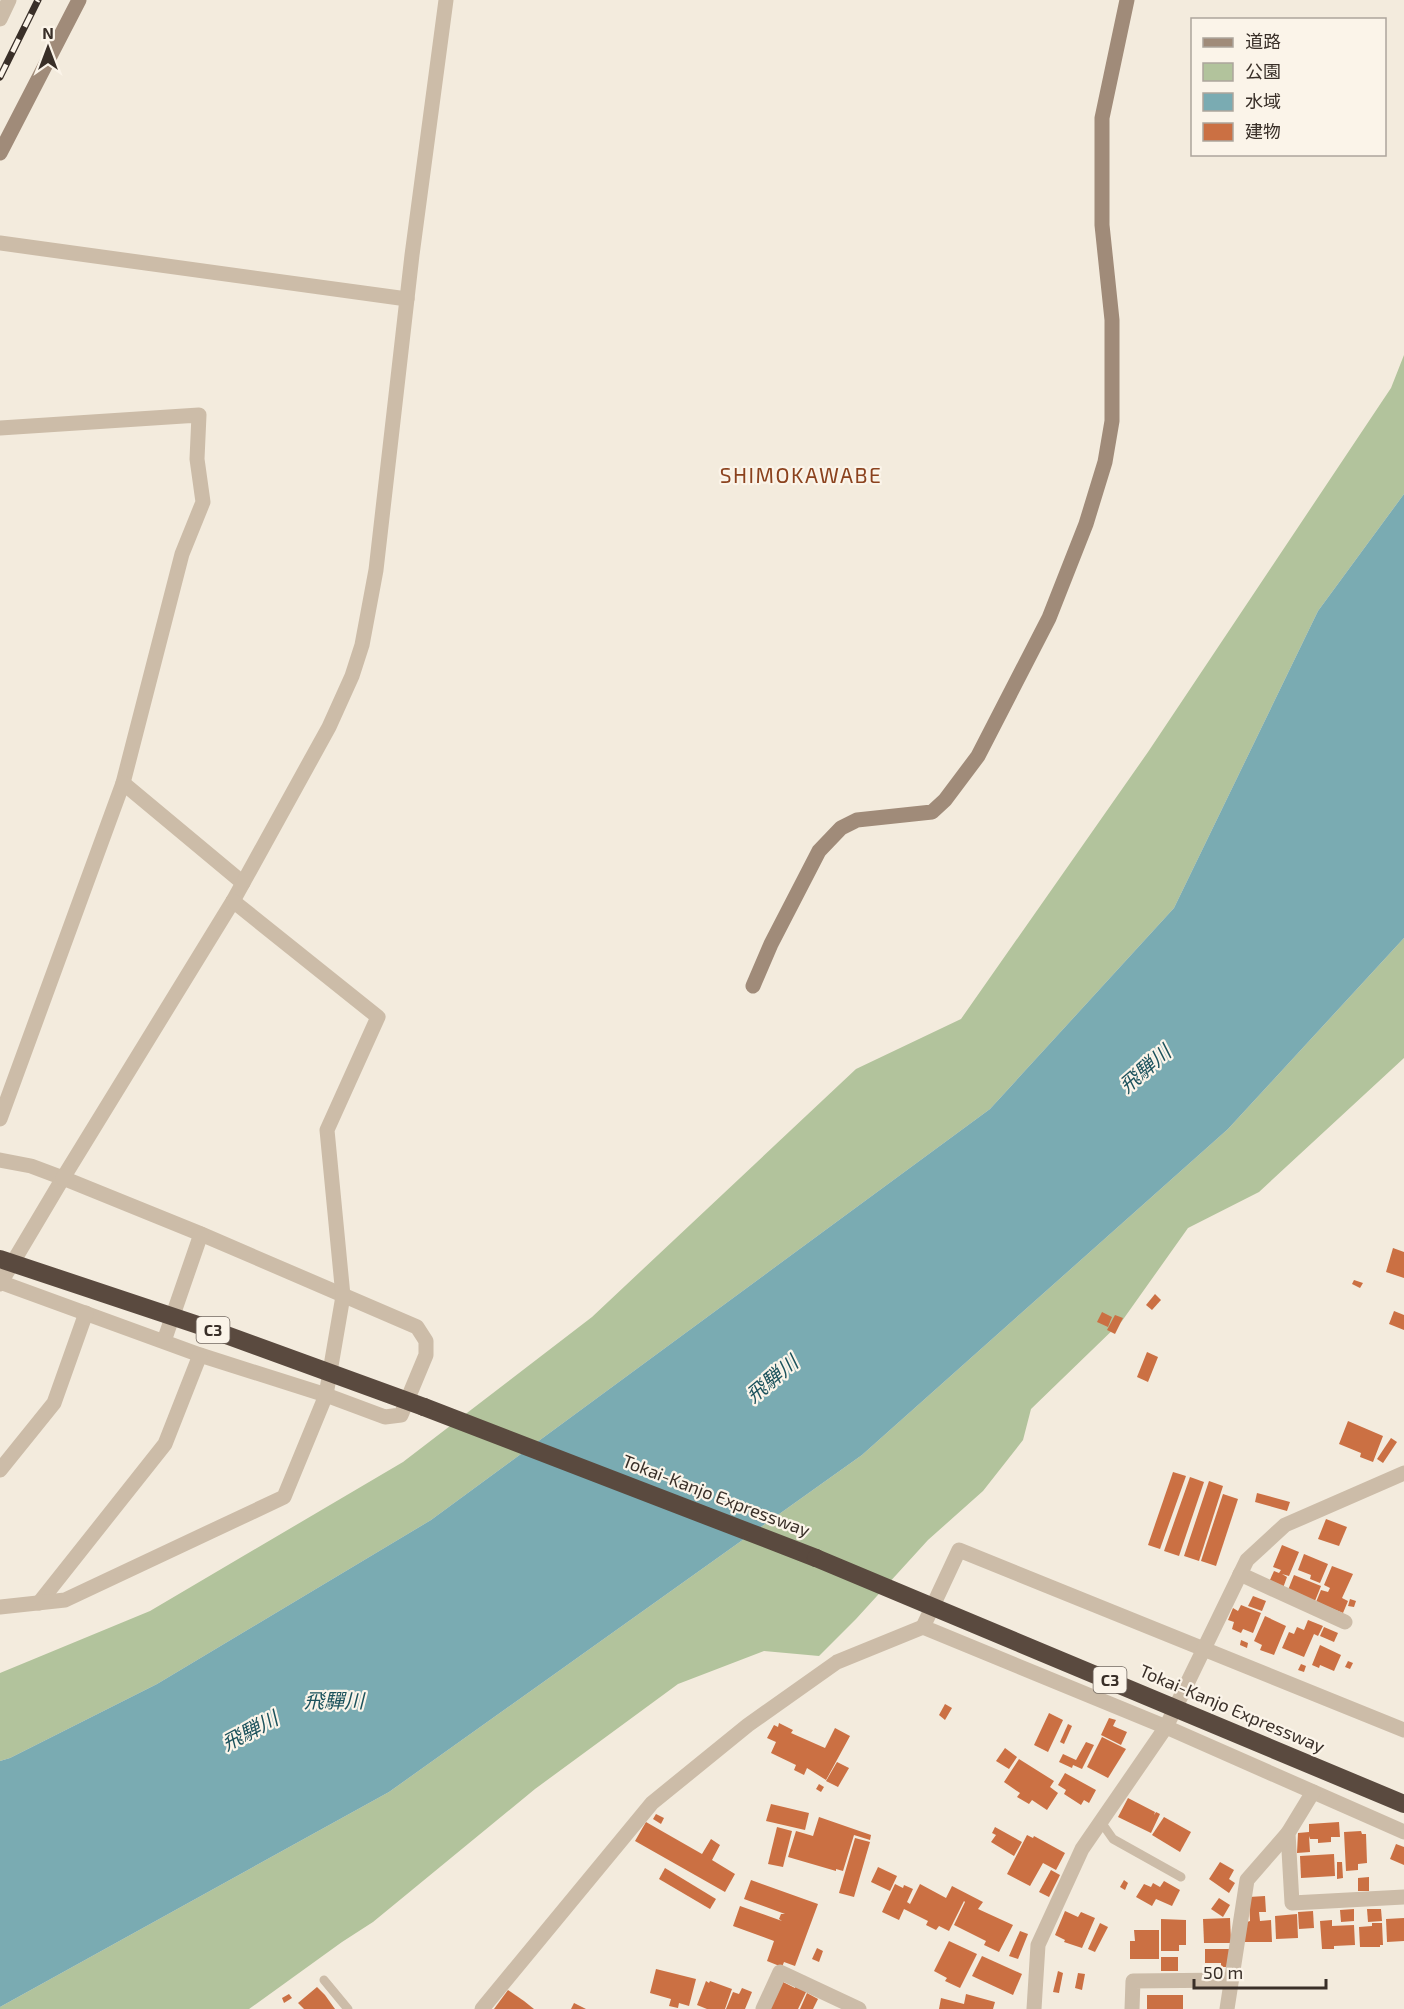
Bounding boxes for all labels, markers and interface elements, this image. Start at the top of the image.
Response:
north arrow [18,18,78,78]
legend [1191,18,1386,156]
text: N [42,23,54,42]
text: 道路 [1245,30,1281,52]
text: 公園 [1245,60,1281,82]
text: 水域 [1245,90,1281,112]
text: 建物 [1245,120,1281,142]
district label: SHIMOKAWABE [720,462,882,487]
water label: 飛騨川 [1114,1038,1176,1097]
road number: C3 [196,1317,230,1343]
water label: 飛騨川 [741,1348,804,1407]
street label: Tokai-Kanjo Expressway [619,1449,814,1541]
street label: Tokai-Kanjo Expressway [1136,1659,1329,1757]
road number: C3 [1094,1667,1126,1693]
water label: 飛驒川 [304,1688,366,1712]
water label: 飛騨川 [217,1704,283,1755]
scale bar [1194,1952,1326,1990]
text: 50 m [1203,1961,1243,1983]

